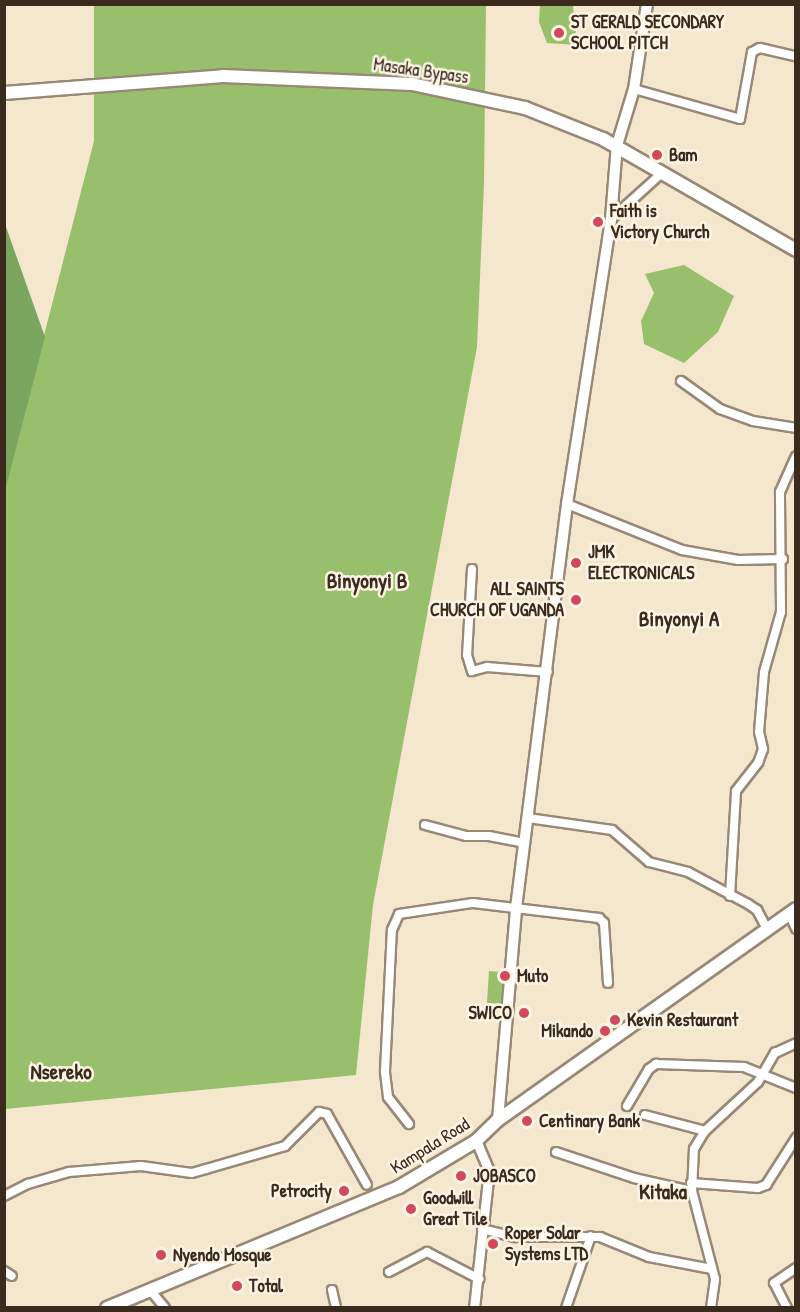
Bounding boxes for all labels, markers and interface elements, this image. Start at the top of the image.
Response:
place label: ST GERALD SECONDARY SCHOOL PITCH [571,12,724,54]
marker: ST GERALD SECONDARY SCHOOL PITCH [552,26,566,40]
street label: Masaka Bypass [372,54,470,88]
place label: Bam [669,144,697,166]
marker: Bam [650,148,664,162]
place label: Faith is Victory Church [610,201,709,244]
marker: Faith is Victory Church [591,215,605,229]
place label: JMK ELECTRONICALS [588,542,694,584]
marker: JMK ELECTRONICALS [569,556,583,570]
district label: Binyonyi B [327,568,407,594]
place label: ALL SAINTS CHURCH OF UGANDA [430,579,564,622]
marker: ALL SAINTS CHURCH OF UGANDA [569,593,583,607]
district label: Binyonyi A [639,606,719,632]
place label: Muto [517,965,548,987]
marker: Muto [498,969,512,983]
place label: SWICO [469,1002,512,1024]
marker: SWICO [517,1006,531,1020]
place label: Kevin Restaurant [627,1009,738,1031]
marker: Kevin Restaurant [608,1013,622,1027]
place label: Mikando [541,1020,593,1042]
marker: Mikando [598,1024,612,1038]
district label: Nsereko [30,1059,92,1085]
place label: Centinary Bank [539,1110,640,1132]
street label: Kampala Road [387,1113,473,1179]
marker: Centinary Bank [520,1114,534,1128]
place label: JOBASCO [473,1165,536,1187]
marker: JOBASCO [454,1169,468,1183]
district label: Kitaka [639,1179,687,1205]
place label: Petrocity [271,1180,332,1202]
marker: Petrocity [337,1184,351,1198]
place label: Goodwill Great Tile [423,1188,488,1230]
marker: Goodwill Great Tile [404,1202,418,1216]
place label: Roper Solar Systems LTD [505,1223,588,1266]
marker: Roper Solar Systems LTD [486,1237,500,1251]
place label: Nyendo Mosque [173,1244,271,1266]
marker: Nyendo Mosque [154,1248,168,1262]
place label: Total [249,1275,283,1297]
marker: Total [230,1279,244,1293]

